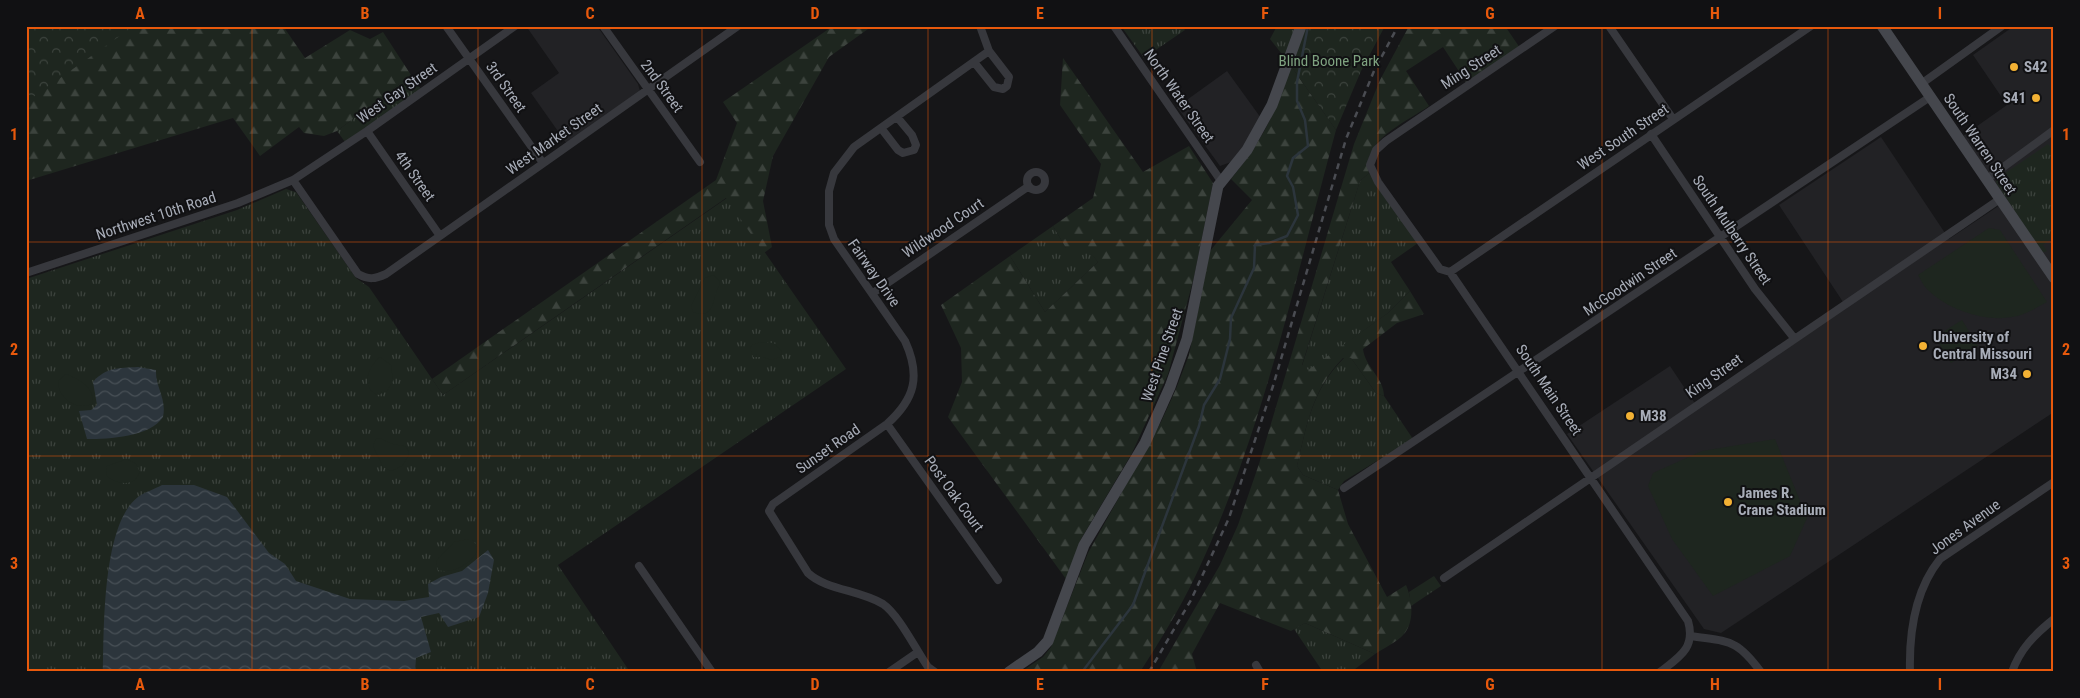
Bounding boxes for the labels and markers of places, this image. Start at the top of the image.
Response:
place label: S42 [2024,58,2047,76]
marker: S42 [2008,61,2020,73]
place label: S41 [2003,89,2026,107]
marker: S41 [2030,92,2042,104]
place label: University of Central Missouri [1933,328,2032,363]
marker: University of Central Missouri [1917,340,1929,352]
place label: M34 [1990,365,2017,383]
marker: M34 [2021,368,2033,380]
place label: M38 [1640,407,1667,425]
marker: M38 [1624,410,1636,422]
place label: James R. Crane Stadium [1738,484,1826,519]
marker: James R. Crane Stadium [1722,496,1734,508]

